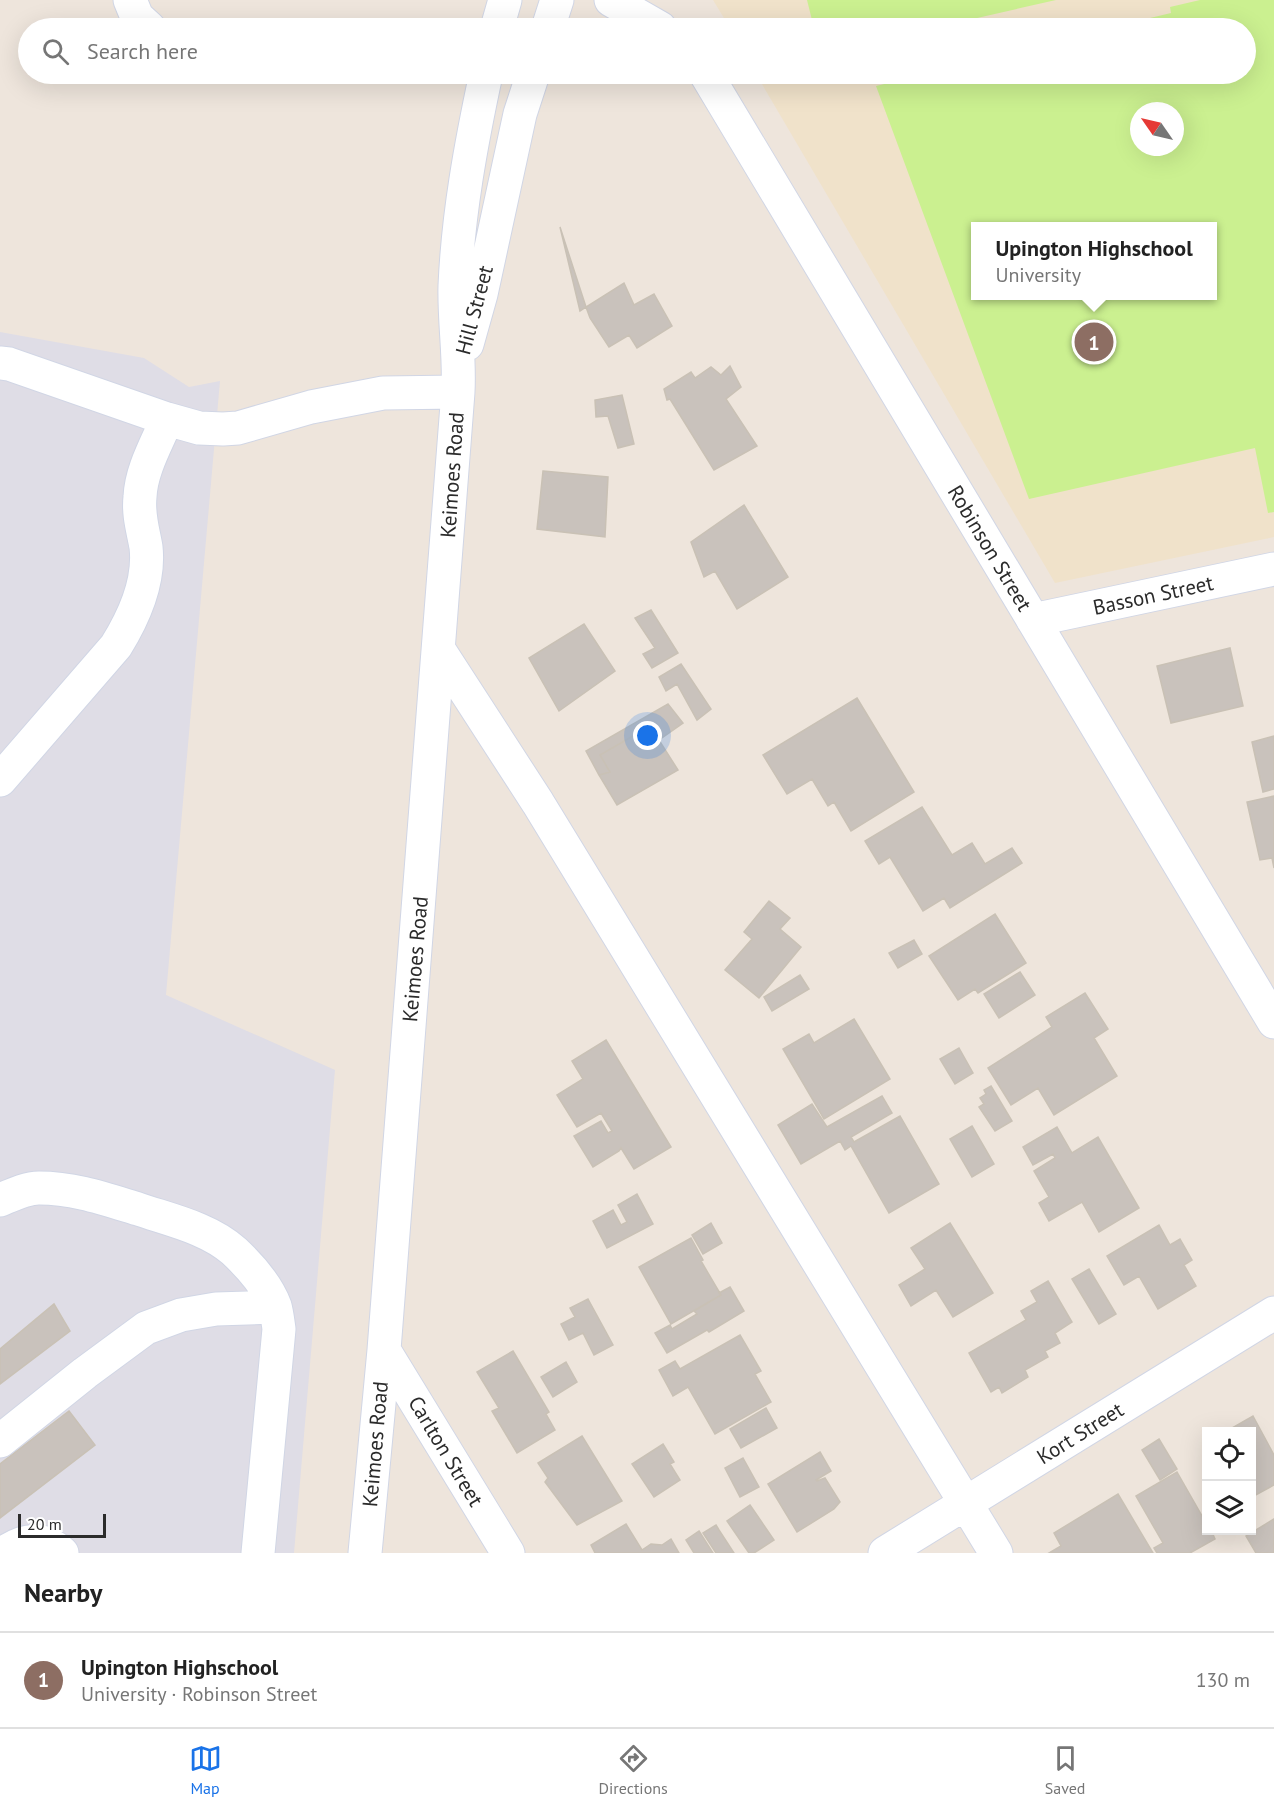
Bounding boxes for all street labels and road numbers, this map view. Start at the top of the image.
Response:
street label: Hill Street [449,262,499,358]
street label: Keimoes Road [434,411,470,539]
street label: Robinson Street [942,480,1038,616]
street label: Basson Street [1090,569,1216,621]
street label: Keimoes Road [396,895,434,1023]
street label: Keimoes Road [356,1380,394,1508]
street label: Carlton Street [402,1391,490,1511]
street label: Kort Street [1032,1396,1128,1470]

